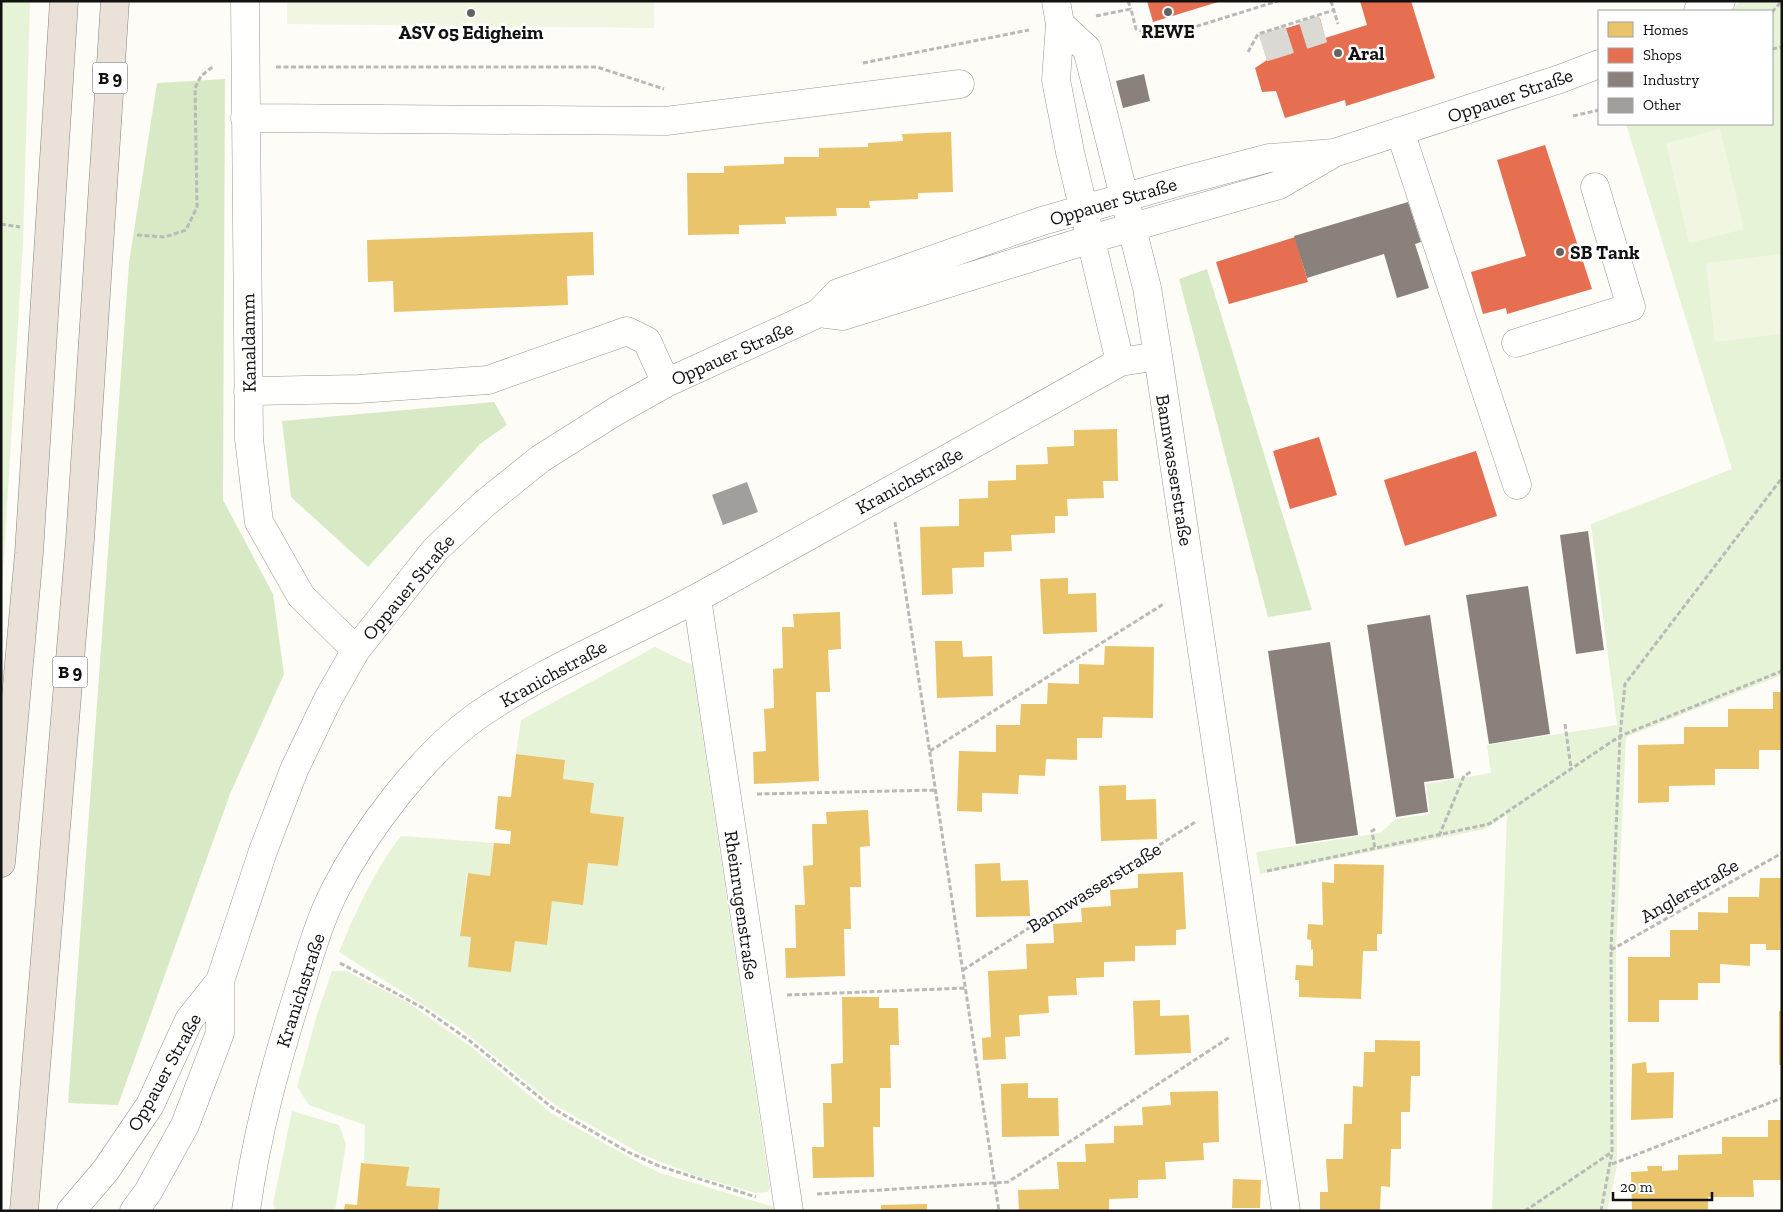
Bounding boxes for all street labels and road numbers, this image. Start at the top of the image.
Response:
road number: B 9 [92,62,128,94]
street label: Oppauer Straße [1444,63,1576,128]
street label: Oppauer Straße [1047,172,1179,231]
street label: Kanaldamm [236,293,261,393]
street label: Oppauer Straße [668,316,797,391]
street label: Bannwasserstraße [1151,393,1198,548]
street label: Kranichstraße [852,442,967,519]
street label: Oppauer Straße [357,530,459,645]
street label: Kranichstraße [496,635,611,712]
road number: B 9 [52,656,88,688]
street label: Rheinrugenstraße [720,829,763,981]
street label: Bannwasserstraße [1023,837,1165,938]
street label: Anglerstraße [1636,853,1742,928]
street label: Kranichstraße [271,930,330,1050]
street label: Oppauer Straße [123,1009,206,1135]

